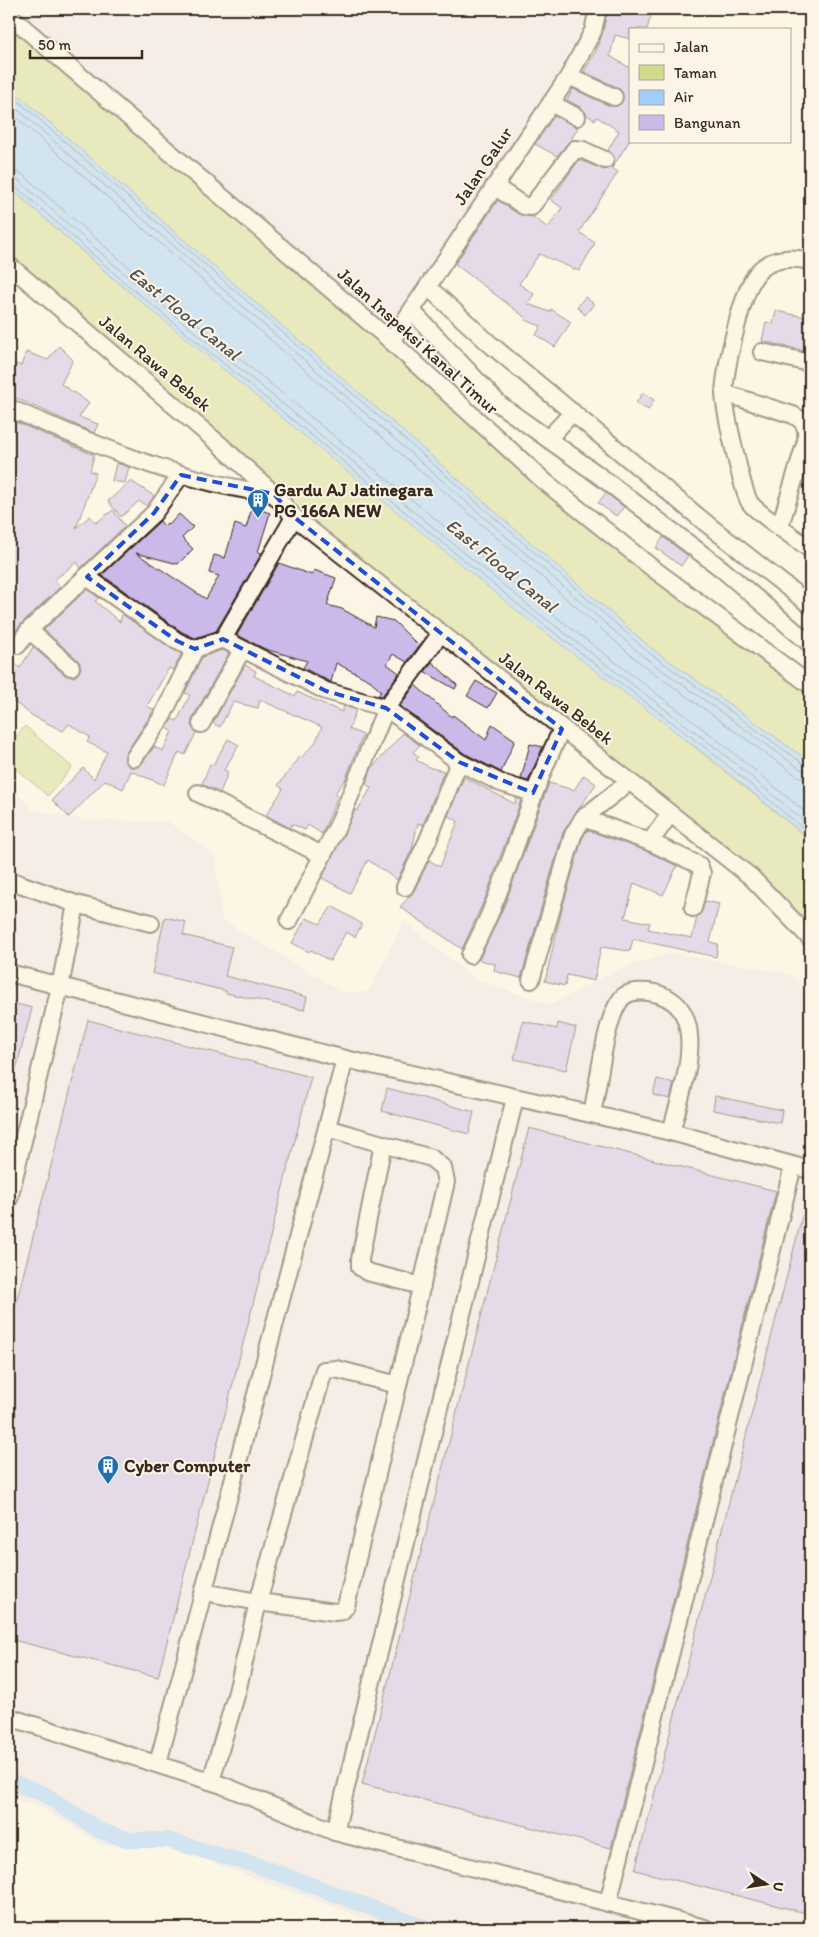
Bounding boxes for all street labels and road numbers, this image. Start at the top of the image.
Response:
street label: Jalan Galur [449,122,518,209]
street label: Jalan Inspeksi Kanal Timur [333,263,503,419]
street label: Jalan Rawa Bebek [95,310,215,416]
street label: Jalan Rawa Bebek [494,647,618,749]

